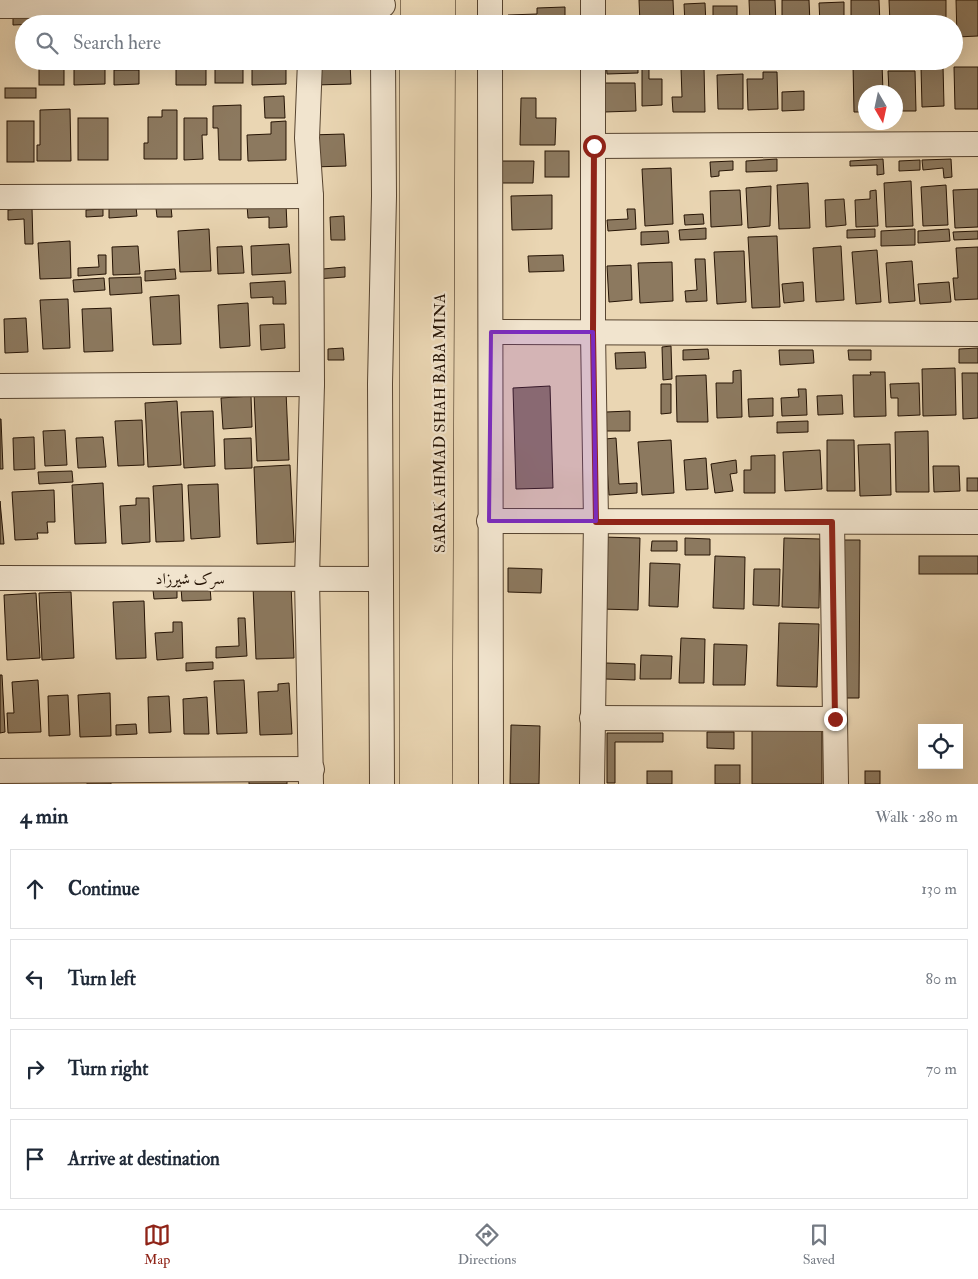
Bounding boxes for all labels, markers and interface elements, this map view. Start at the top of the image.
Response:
search box [15,15,963,70]
icon: search [33,29,61,57]
text: Search here [73,31,161,55]
north arrow [858,85,903,130]
route start [583,135,606,158]
street label: SARAK AHMAD SHAH BABA MINA [430,293,450,553]
street label: سرک شیرزاد [155,569,225,589]
route end [824,708,847,731]
map controls [918,724,963,769]
button: locate [918,724,963,769]
text: 4 min [20,803,68,830]
text: Walk · 280 m [875,807,958,827]
icon: ahead [21,875,49,903]
text: Continue [68,877,139,901]
text: 130 m [921,879,957,899]
icon: left [21,965,49,993]
text: Turn left [68,967,136,991]
text: 80 m [926,969,957,989]
icon: right [21,1055,49,1083]
text: Turn right [68,1057,148,1081]
text: 70 m [926,1059,957,1079]
icon: arrive [21,1145,49,1173]
text: Arrive at destination [68,1147,220,1171]
tab: Map [143,1221,171,1268]
tab: Directions [458,1221,516,1268]
tab: Saved [803,1221,835,1268]

